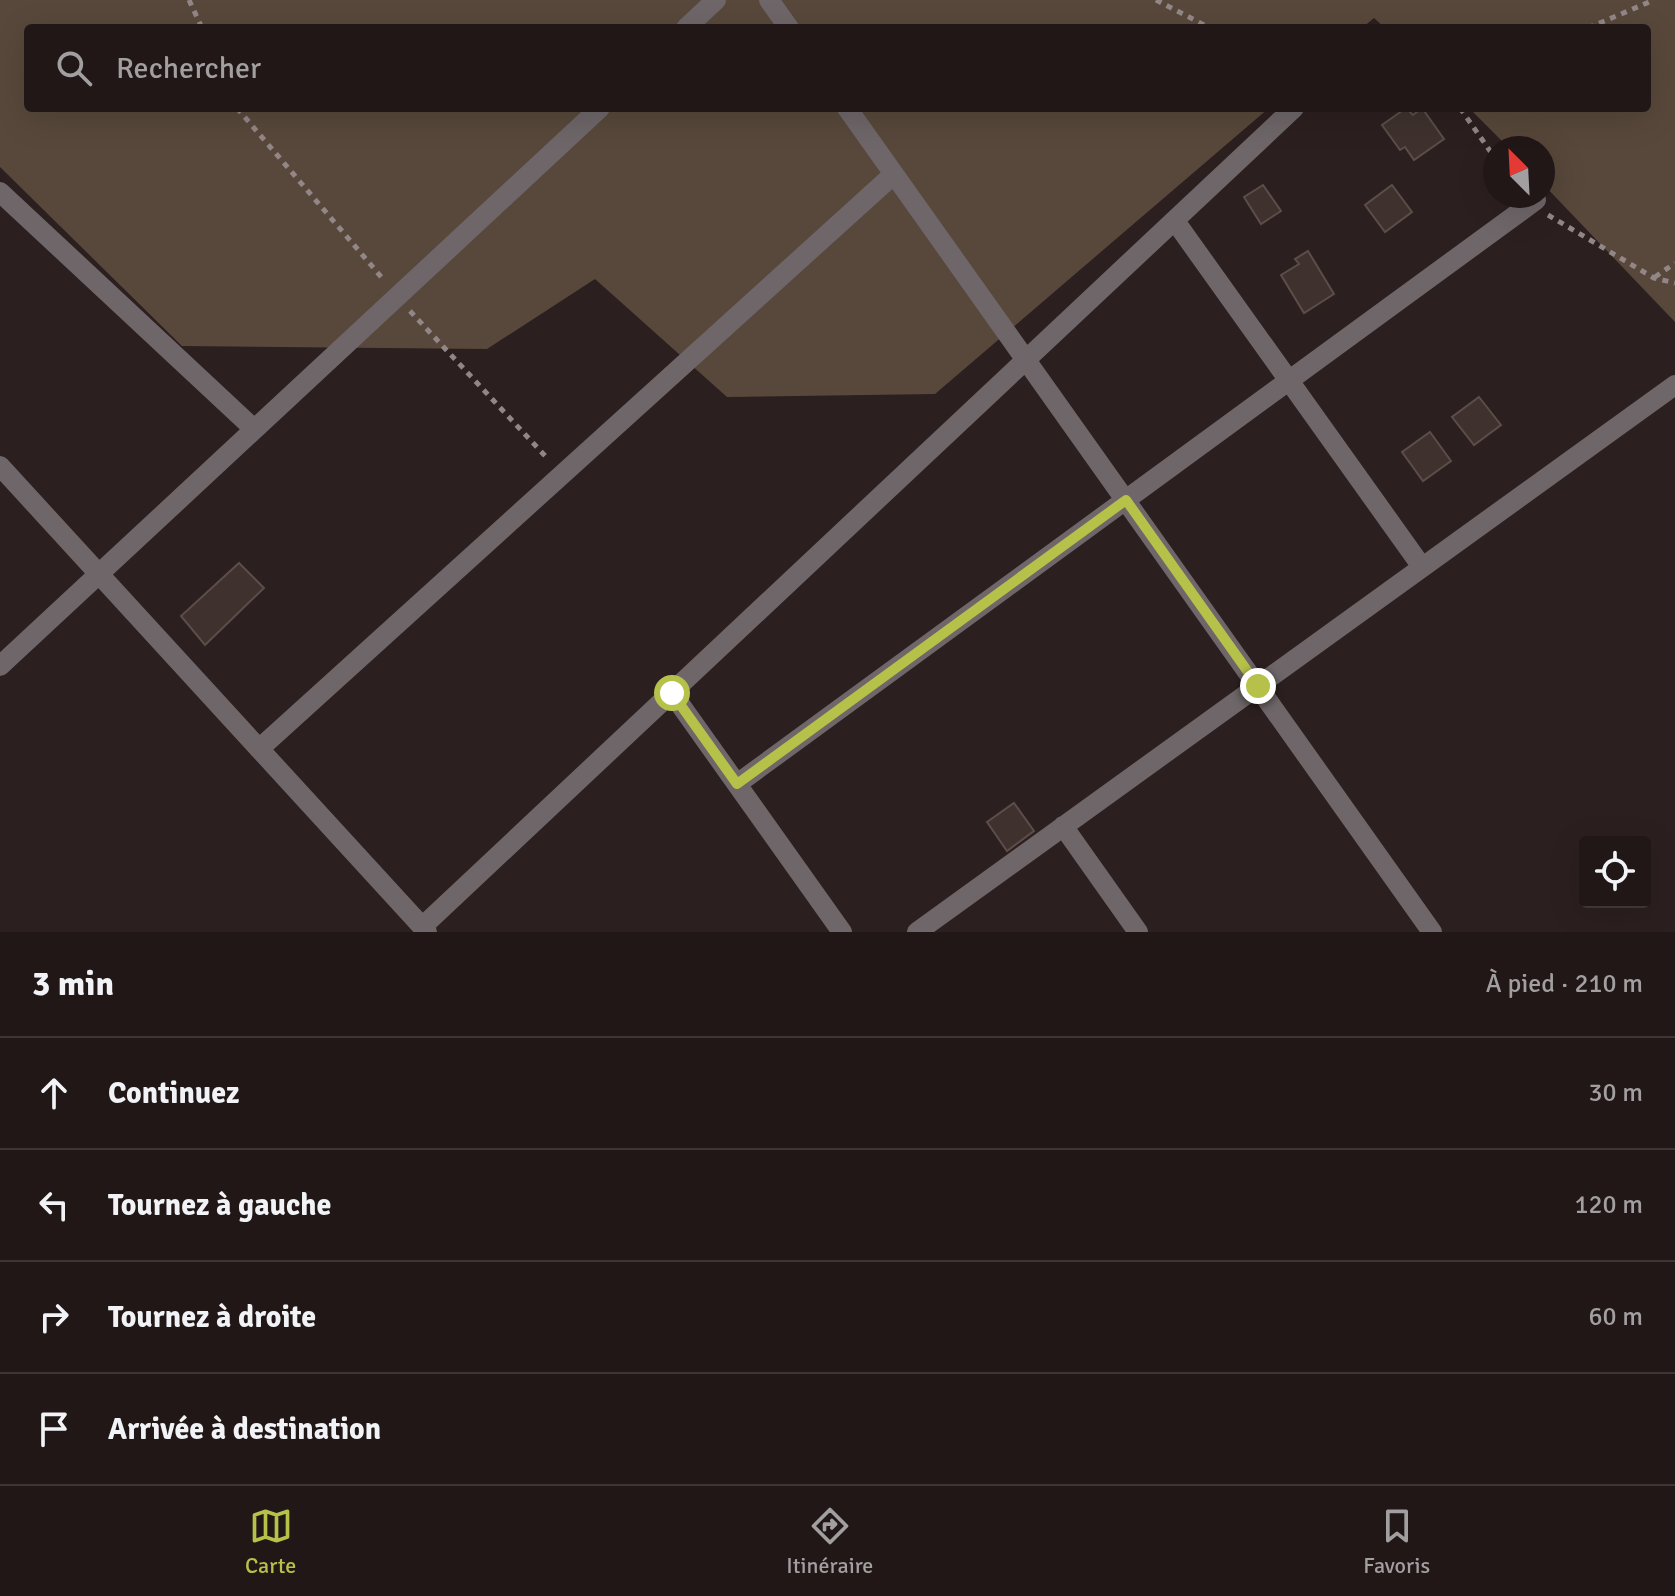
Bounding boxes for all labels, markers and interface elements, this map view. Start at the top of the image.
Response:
search box [24,24,1651,112]
icon: search [52,46,96,90]
text: Rechercher [116,50,261,87]
north arrow [1483,136,1555,208]
route end [1240,668,1276,704]
route start [654,675,690,711]
map controls [1579,836,1651,908]
button: locate [1579,836,1651,908]
text: 3 min [32,963,114,1005]
text: À pied · 210 m [1486,968,1643,1000]
icon: ahead [32,1071,76,1115]
text: Continuez [108,1075,240,1112]
text: 30 m [1588,1077,1643,1109]
icon: left [32,1183,76,1227]
text: Tournez à gauche [108,1187,331,1224]
text: 120 m [1574,1189,1643,1221]
icon: right [32,1295,76,1339]
text: Tournez à droite [108,1299,316,1336]
text: 60 m [1588,1301,1643,1333]
icon: arrive [32,1407,76,1451]
text: Arrivée à destination [108,1411,381,1448]
tab: Carte [245,1504,296,1579]
tab: Itinéraire [786,1504,873,1579]
tab: Favoris [1363,1504,1430,1579]

